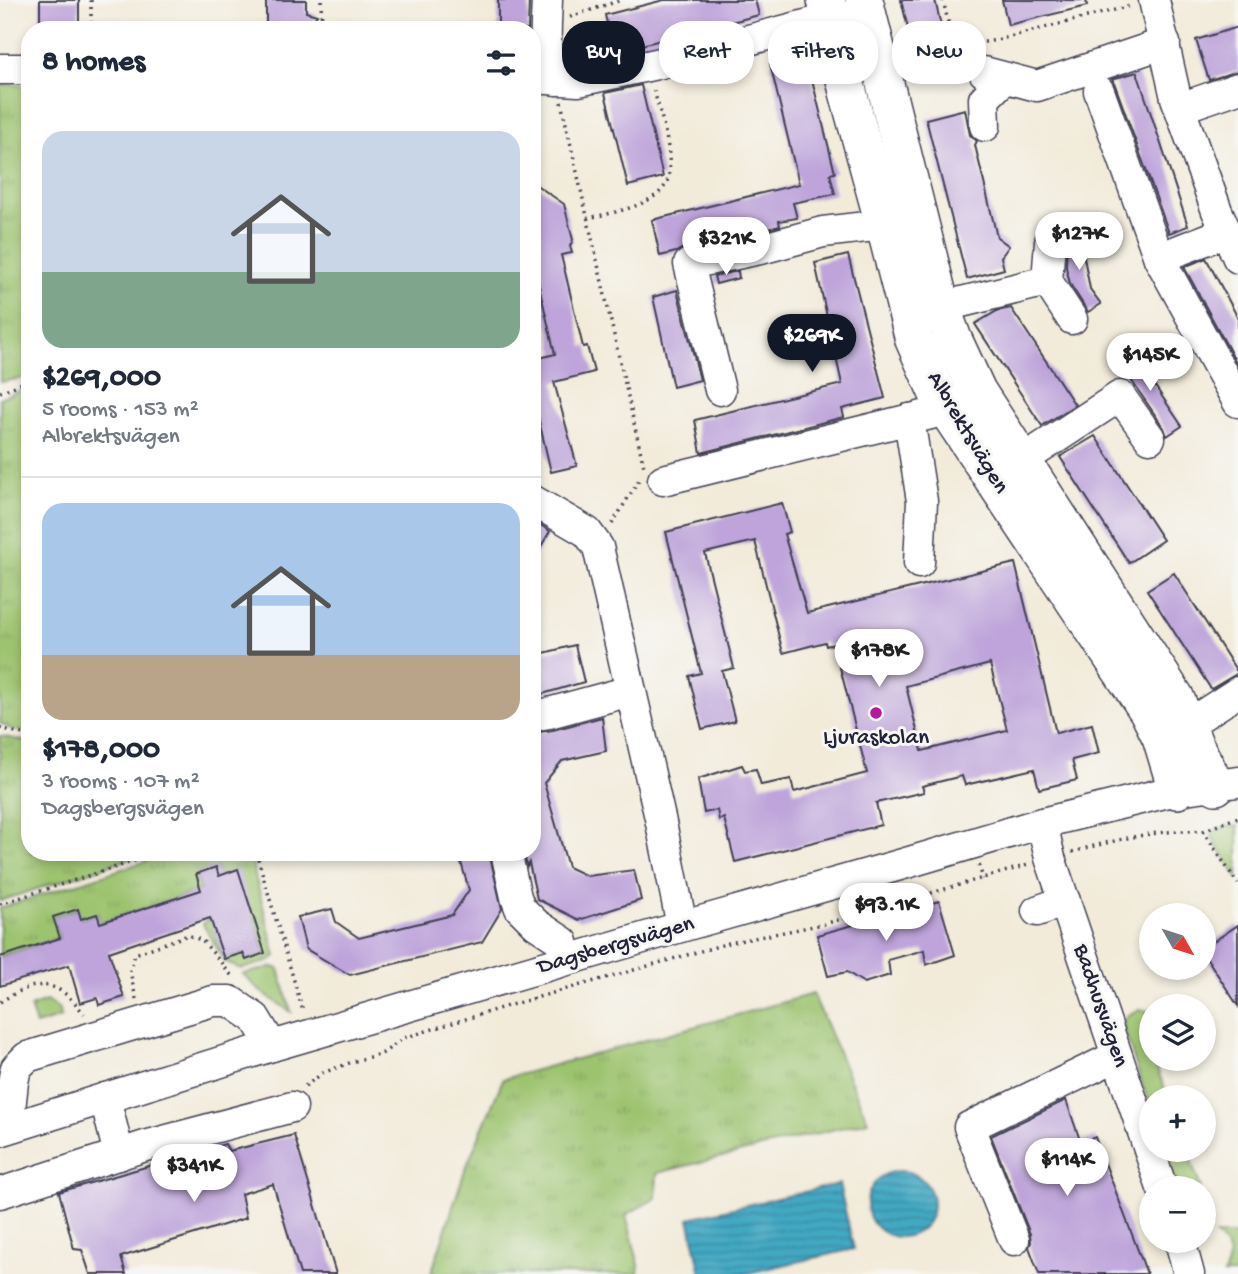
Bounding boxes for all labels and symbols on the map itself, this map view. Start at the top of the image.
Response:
pin: $127K [1030,212,1128,272]
pin: $321K [677,218,775,277]
pin: $269K [763,314,861,374]
pin: $145K [1101,334,1199,393]
street label: Albrektsvägen [920,367,1014,499]
pin: $178K [830,630,928,689]
marker: Ljuraskolan [868,705,884,721]
place label: Ljuraskolan [823,725,929,752]
pin: $93.1K [829,884,943,943]
north arrow [1139,903,1216,980]
street label: Dagsbergsvägen [533,911,698,982]
street label: Badhusvägen [1066,940,1134,1071]
pin: $114K [1018,1138,1116,1198]
pin: $341K [145,1144,243,1204]

